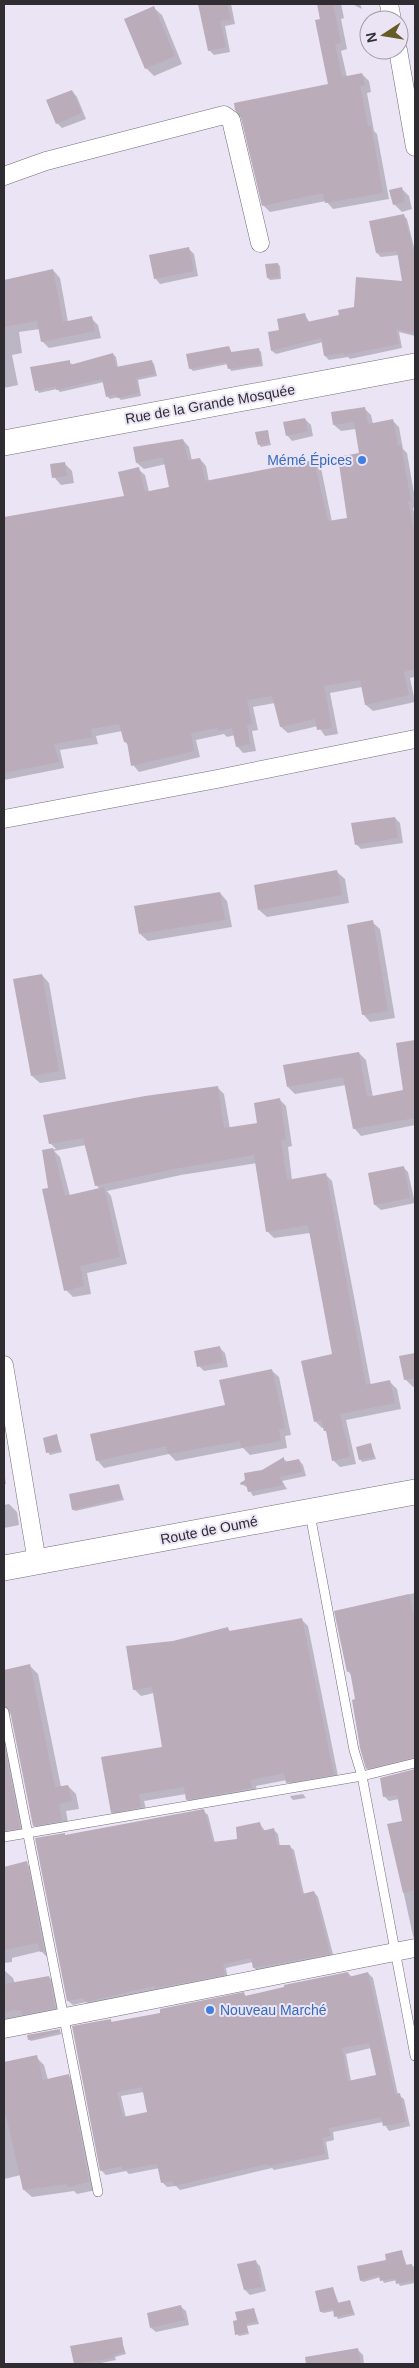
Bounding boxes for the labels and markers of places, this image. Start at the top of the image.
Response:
place label: Mémé Épices [267,452,352,468]
marker: Mémé Épices [356,454,368,466]
place label: Nouveau Marché [220,2002,327,2018]
marker: Nouveau Marché [204,2004,216,2016]

